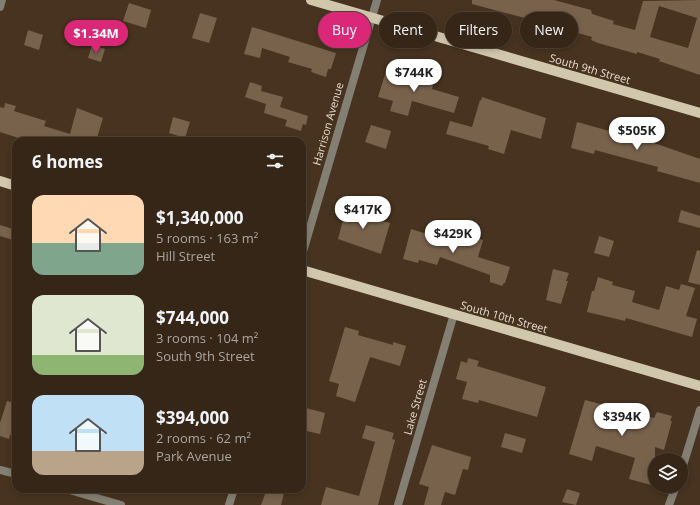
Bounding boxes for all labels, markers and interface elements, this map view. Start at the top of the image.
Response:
chip: Buy [318,12,371,48]
chip: Rent [379,12,437,48]
chip: Filters [445,12,512,48]
chip: New [520,12,578,48]
pin: $1.34M [63,20,129,54]
text: $1.34M [73,24,119,42]
street label: South 9th Street [548,50,632,87]
pin: $744K [386,59,442,93]
text: $744K [395,63,433,81]
street label: Harrison Avenue [308,81,347,167]
pin: $505K [609,117,665,151]
text: $505K [618,121,656,139]
text: 6 homes [32,150,103,173]
icon: filters [264,150,286,172]
pin: $417K [335,196,391,230]
text: $417K [344,200,382,218]
text: $1,340,000 [156,206,243,229]
icon: home [64,211,112,259]
pin: $429K [425,220,481,254]
text: $429K [434,224,472,242]
text: 5 rooms · 163 m² [156,229,258,247]
text: Hill Street [156,247,215,265]
street label: South 10th Street [459,297,549,336]
text: $744,000 [156,306,229,329]
icon: home [64,311,112,359]
text: 3 rooms · 104 m² [156,329,258,347]
text: South 9th Street [156,347,255,365]
street label: Lake Street [399,377,430,437]
pin: $394K [594,403,650,437]
text: $394,000 [156,406,229,429]
text: $394K [603,407,641,425]
icon: home [64,411,112,459]
text: 2 rooms · 62 m² [156,429,251,447]
text: Park Avenue [156,447,232,465]
map controls [648,453,688,493]
button: layers [648,453,688,493]

